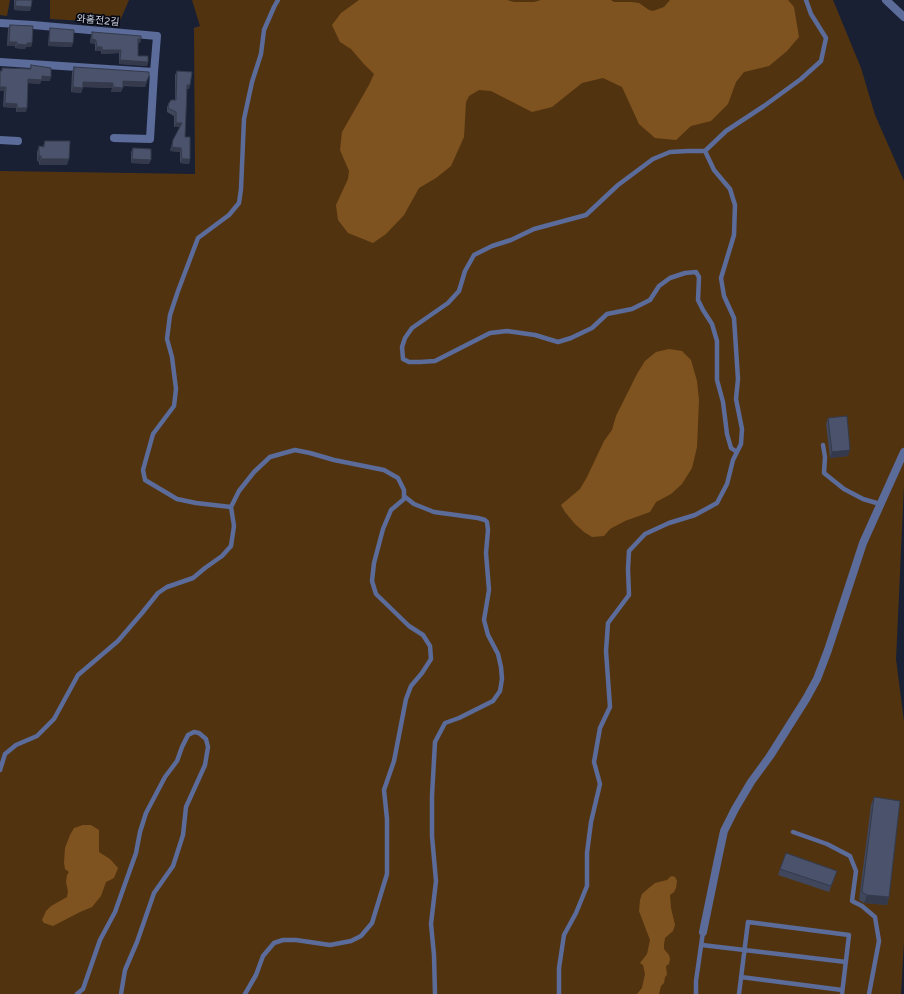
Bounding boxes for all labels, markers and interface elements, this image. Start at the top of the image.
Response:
street label: 와흘전2길 [76,13,120,29]

